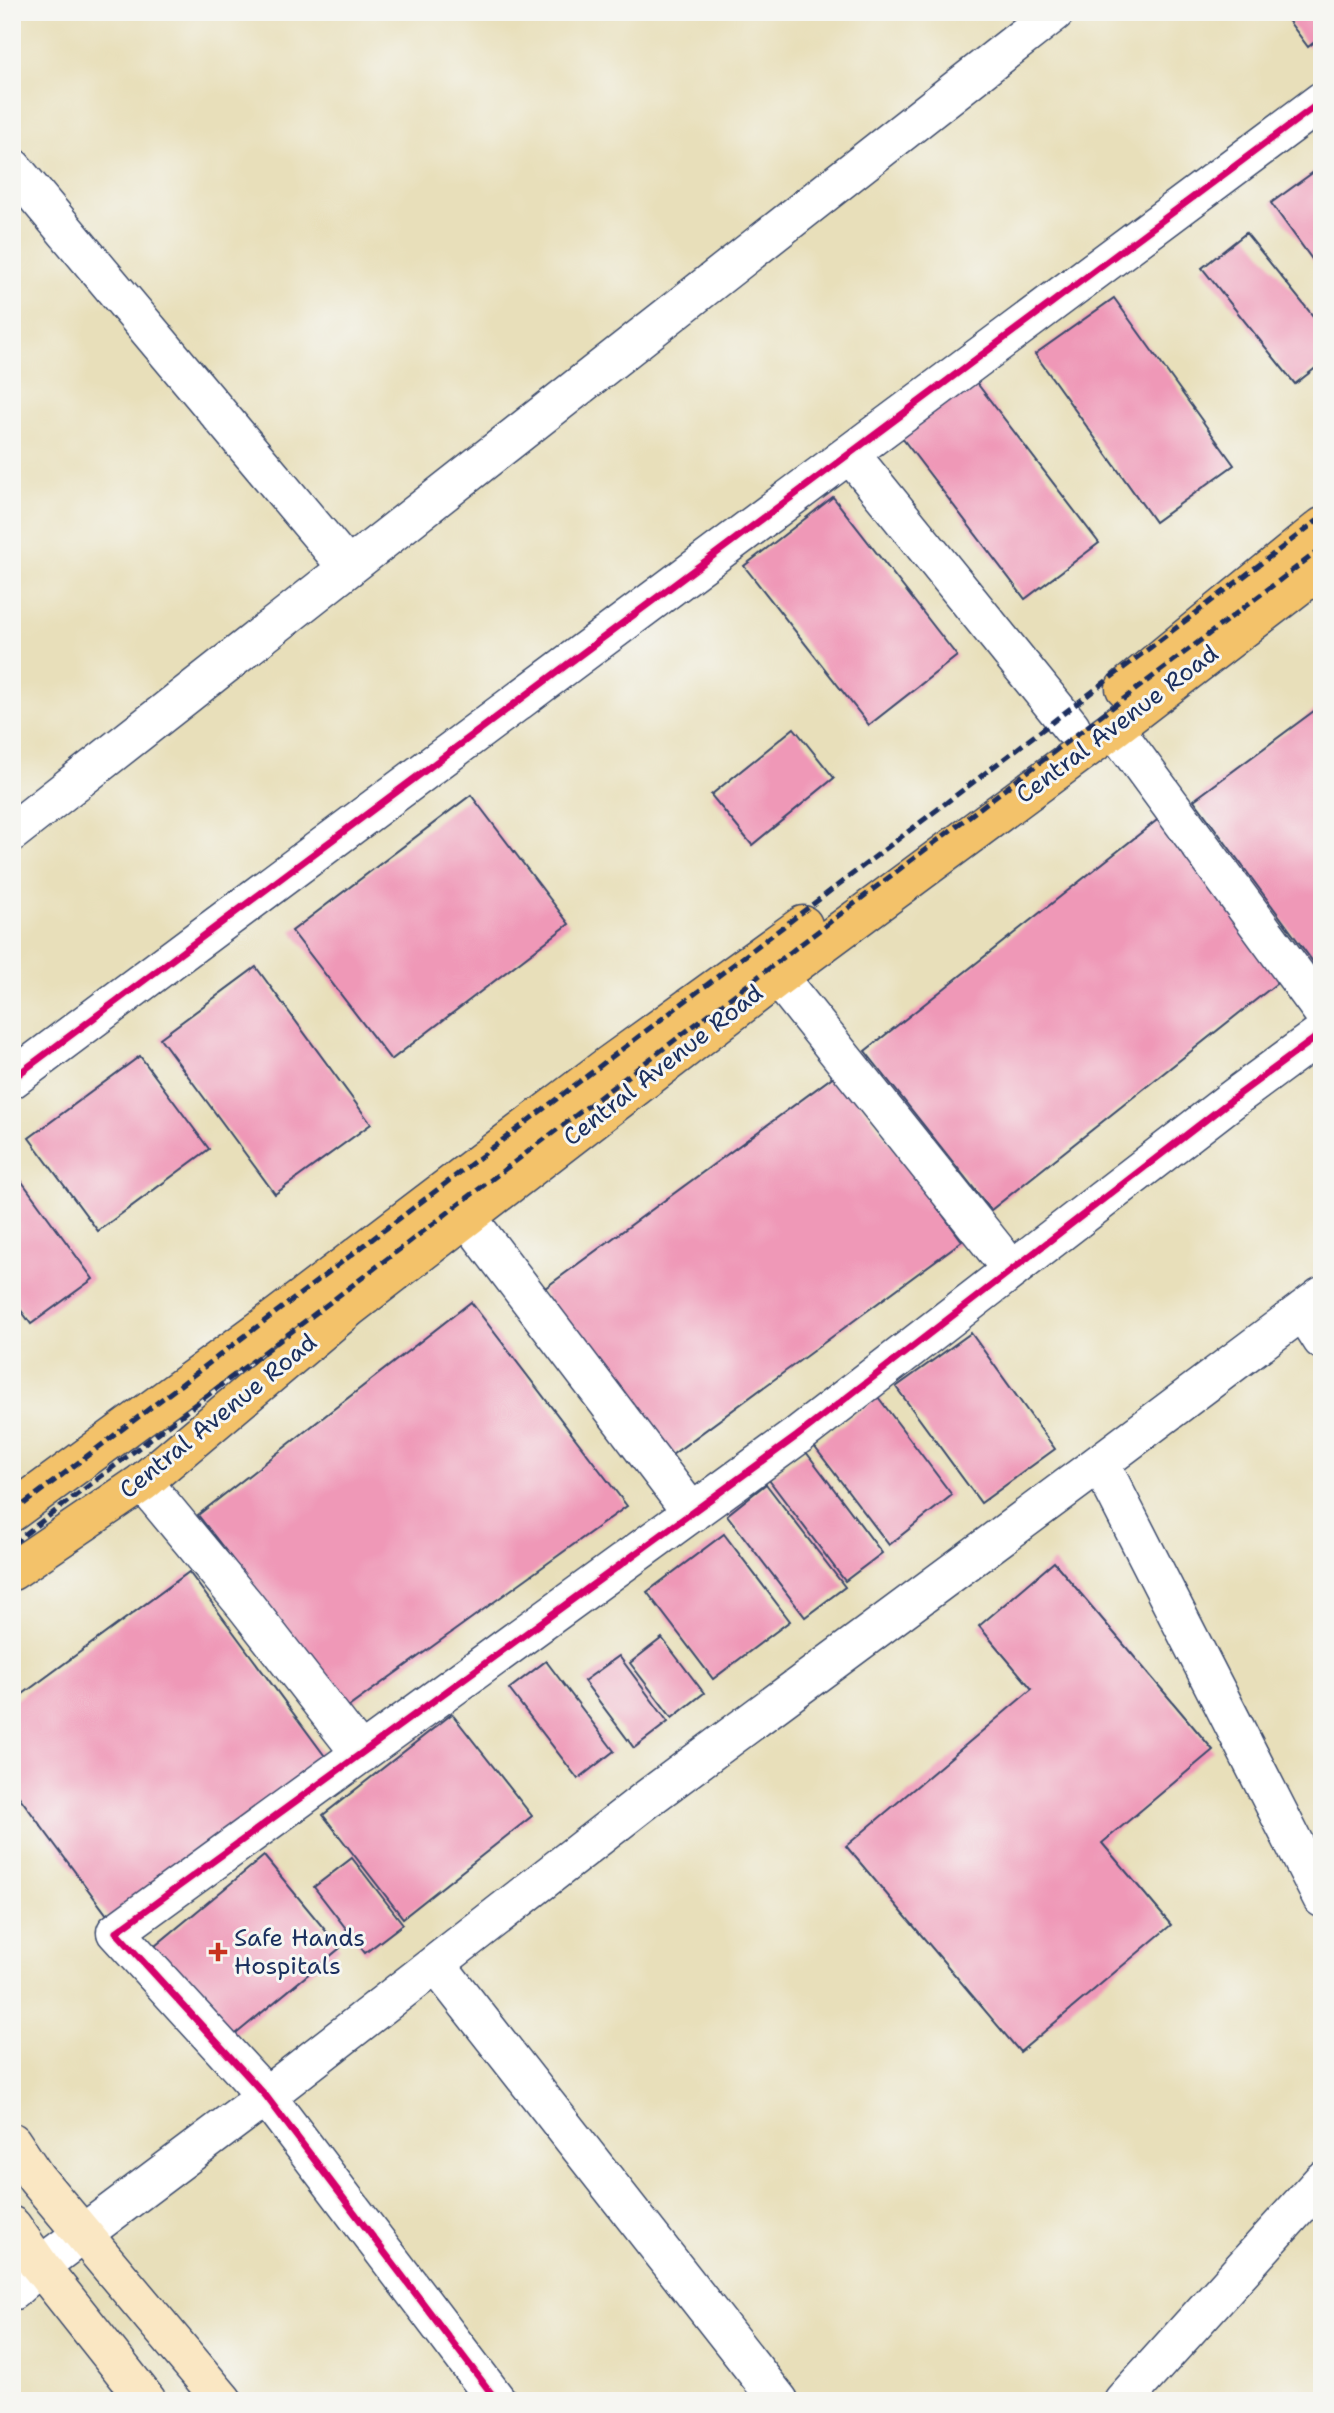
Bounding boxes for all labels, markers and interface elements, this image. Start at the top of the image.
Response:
street label: Central Avenue Road [1009,637,1225,811]
street label: Central Avenue Road [556,977,770,1153]
street label: Central Avenue Road [113,1326,323,1506]
place label: Safe Hands Hospitals [234,1922,365,1982]
marker: Safe Hands Hospitals [208,1942,228,1962]

